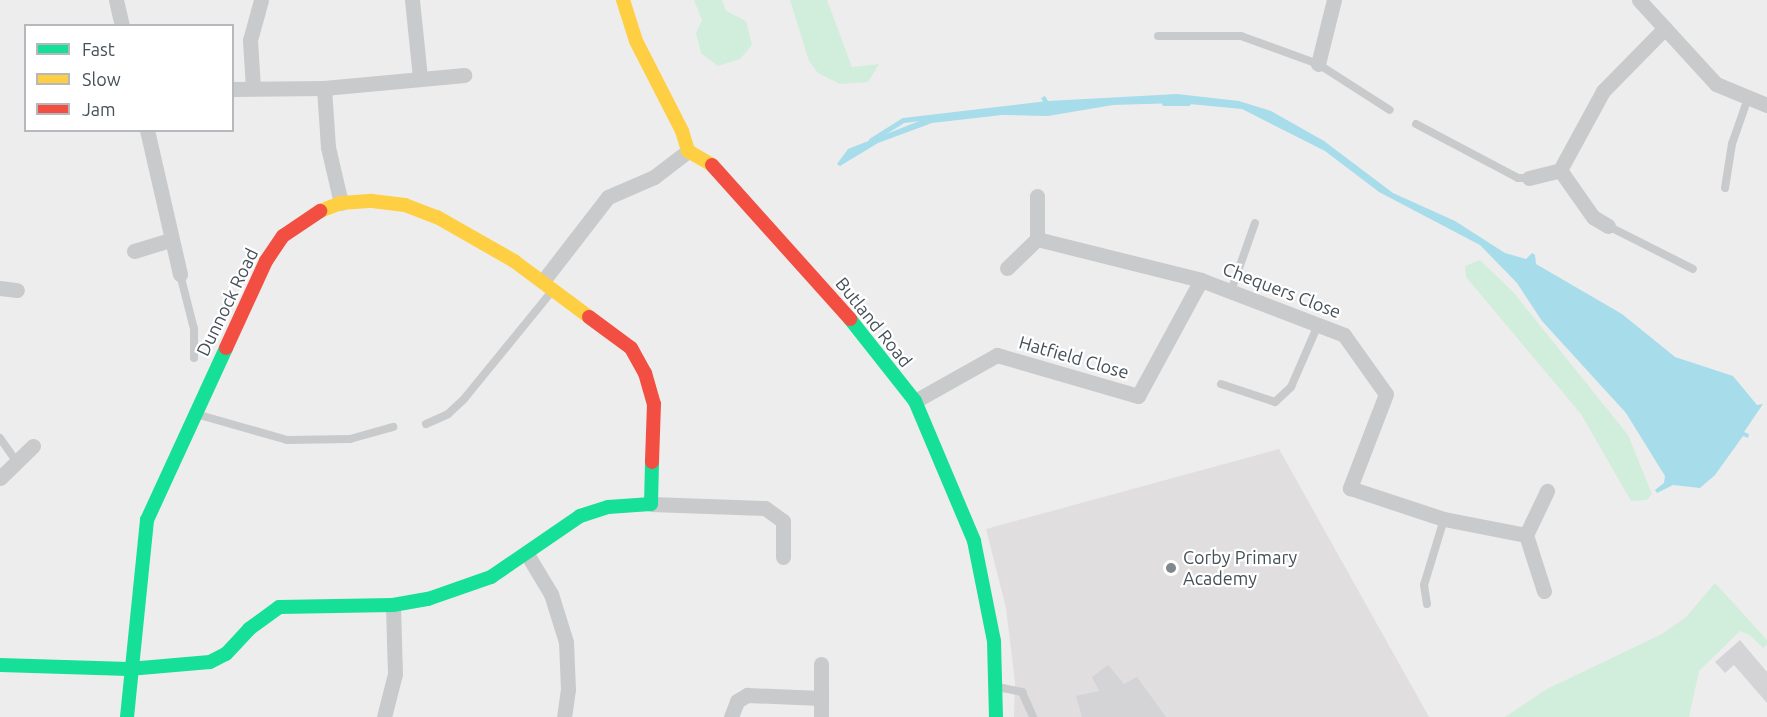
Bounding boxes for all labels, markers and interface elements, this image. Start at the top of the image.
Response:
legend [24,24,234,132]
text: Fast [82,39,115,59]
text: Slow [82,69,121,89]
text: Jam [82,99,116,119]
street label: Dunnock Road [192,245,262,359]
street label: Chequers Close [1220,258,1344,322]
street label: Butland Road [831,273,917,371]
street label: Hatfield Close [1017,331,1131,383]
place label: Corby Primary Academy [1183,547,1297,590]
marker: Corby Primary Academy [1164,561,1178,575]

